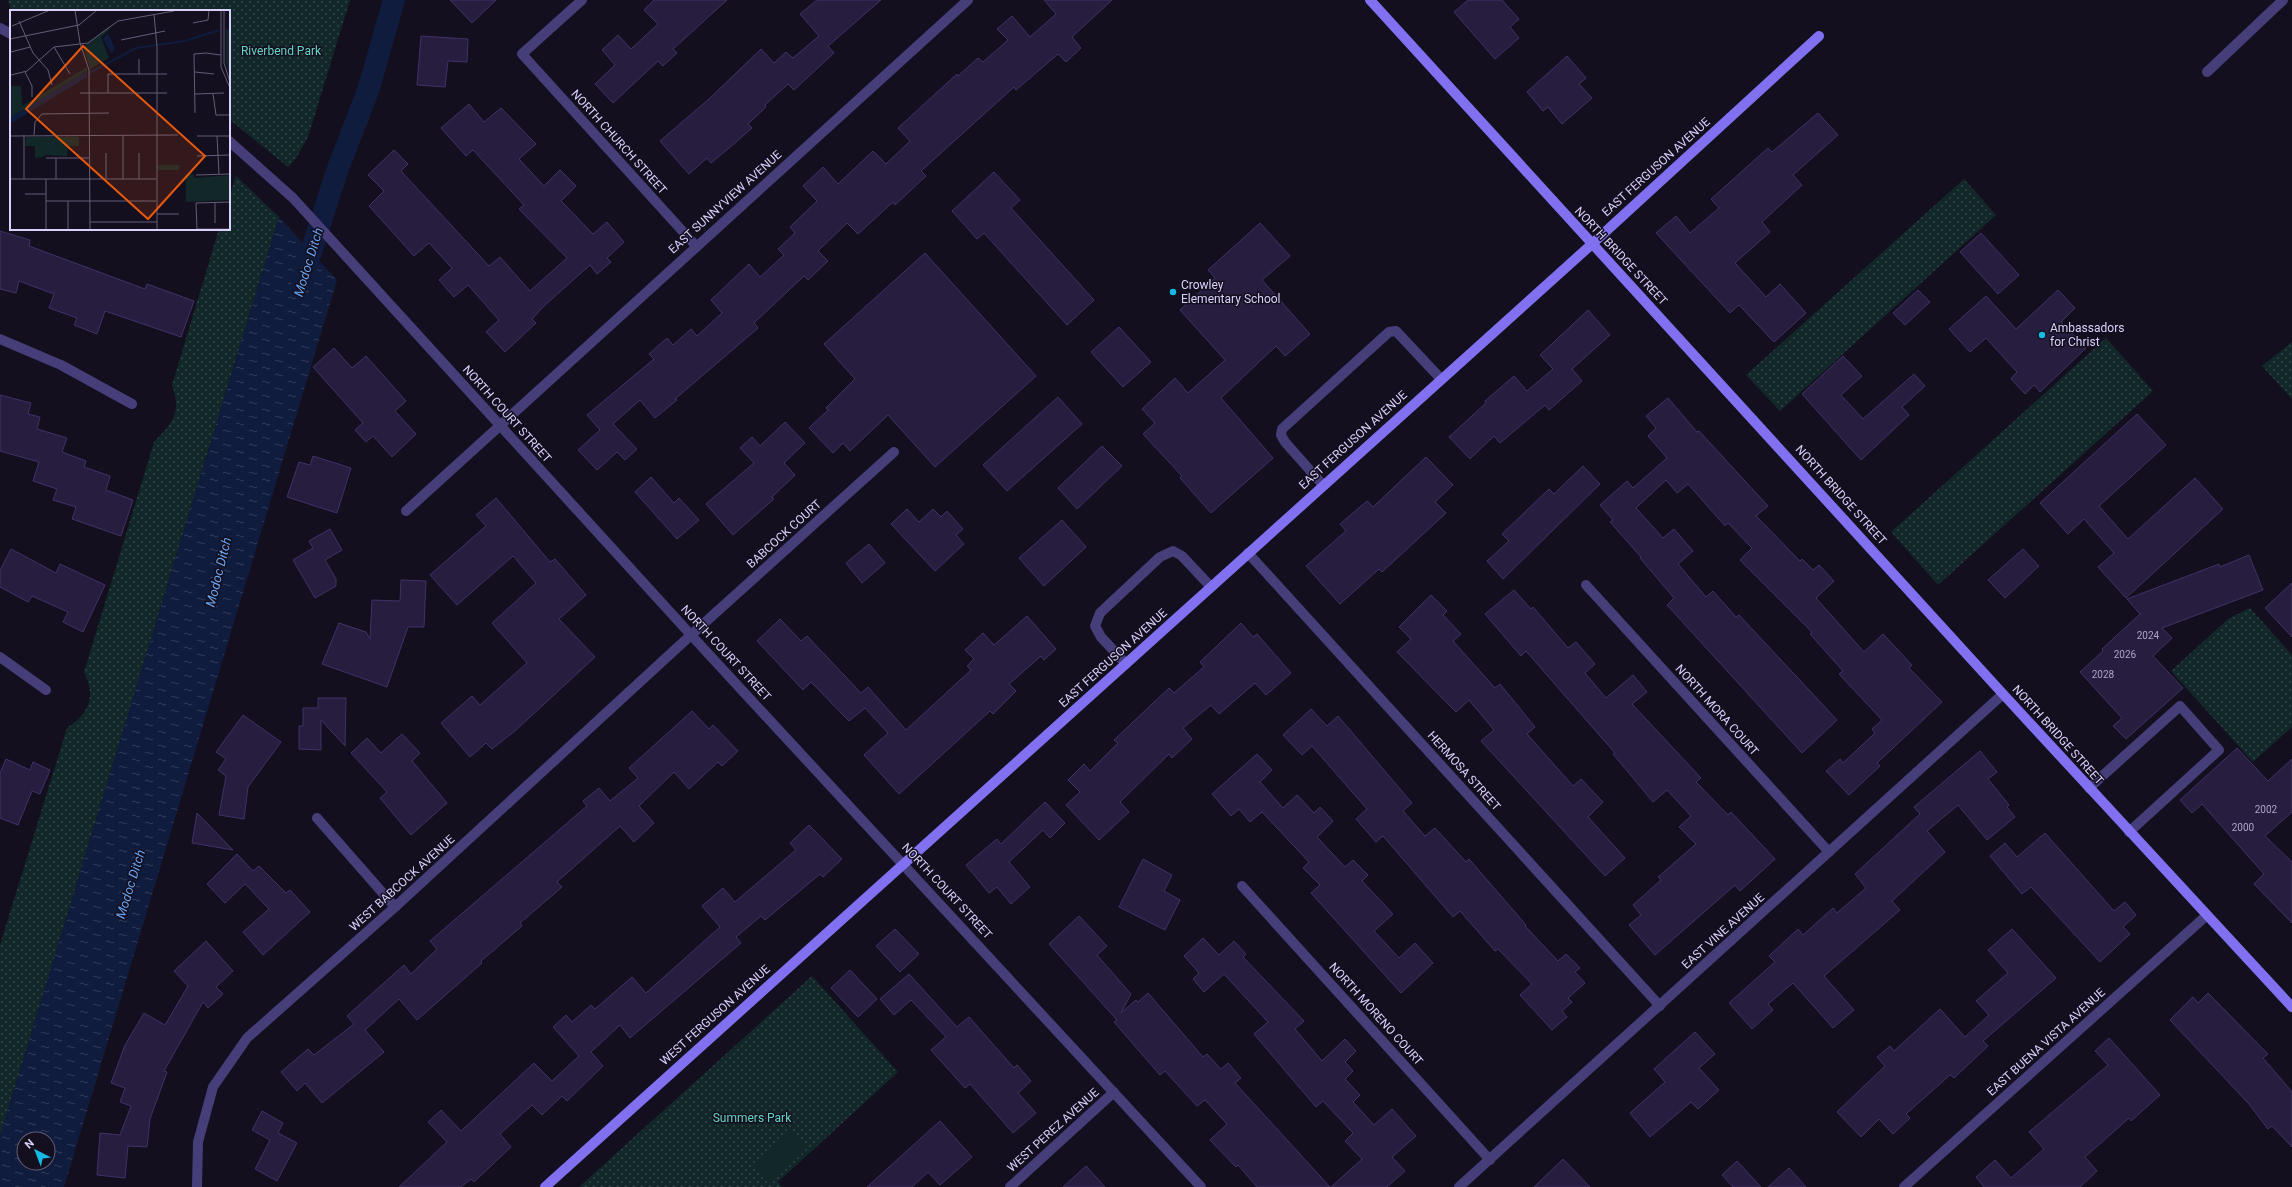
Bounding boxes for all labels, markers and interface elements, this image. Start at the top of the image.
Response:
inset map [10,10,230,230]
park label: Riverbend Park [241,44,322,58]
street label: NORTH CHURCH STREET [568,87,670,197]
street label: EAST FERGUSON AVENUE [1599,115,1713,219]
street label: EAST SUNNYVIEW AVENUE [666,147,784,256]
street label: NORTH BRIDGE STREET [1572,204,1670,308]
water label: Modoc Ditch [291,226,326,298]
place label: Crowley Elementary School [1181,278,1281,306]
marker: Crowley Elementary School [1168,287,1178,297]
place label: Ambassadors for Christ [2050,321,2124,349]
marker: Ambassadors for Christ [2037,330,2047,340]
street label: NORTH COURT STREET [460,363,554,465]
street label: EAST FERGUSON AVENUE [1296,388,1410,492]
street label: NORTH BRIDGE STREET [1793,442,1889,548]
street label: BABCOCK COURT [744,497,824,571]
water label: Modoc Ditch [203,536,234,609]
street label: NORTH COURT STREET [678,602,774,704]
street label: EAST FERGUSON AVENUE [1056,606,1170,710]
house number: 2024 [2137,630,2160,641]
house number: 2026 [2114,649,2137,660]
street label: NORTH MORA COURT [1673,662,1761,758]
house number: 2028 [2092,669,2115,680]
street label: NORTH BRIDGE STREET [2010,682,2106,788]
street label: HERMOSA STREET [1425,728,1503,814]
house number: 2002 [2255,804,2278,815]
house number: 2000 [2232,822,2255,833]
street label: WEST BABCOCK AVENUE [347,832,458,934]
street label: NORTH COURT STREET [899,840,995,942]
water label: Modoc Ditch [113,848,148,920]
street label: EAST VINE AVENUE [1679,890,1767,972]
street label: NORTH MORENO COURT [1326,960,1426,1068]
street label: WEST FERGUSON AVENUE [657,962,773,1068]
street label: EAST BUENA VISTA AVENUE [1984,985,2108,1099]
street label: WEST PEREZ AVENUE [1004,1085,1102,1175]
park label: Summers Park [713,1111,792,1125]
north arrow [16,1131,56,1171]
text: N [22,1136,37,1151]

